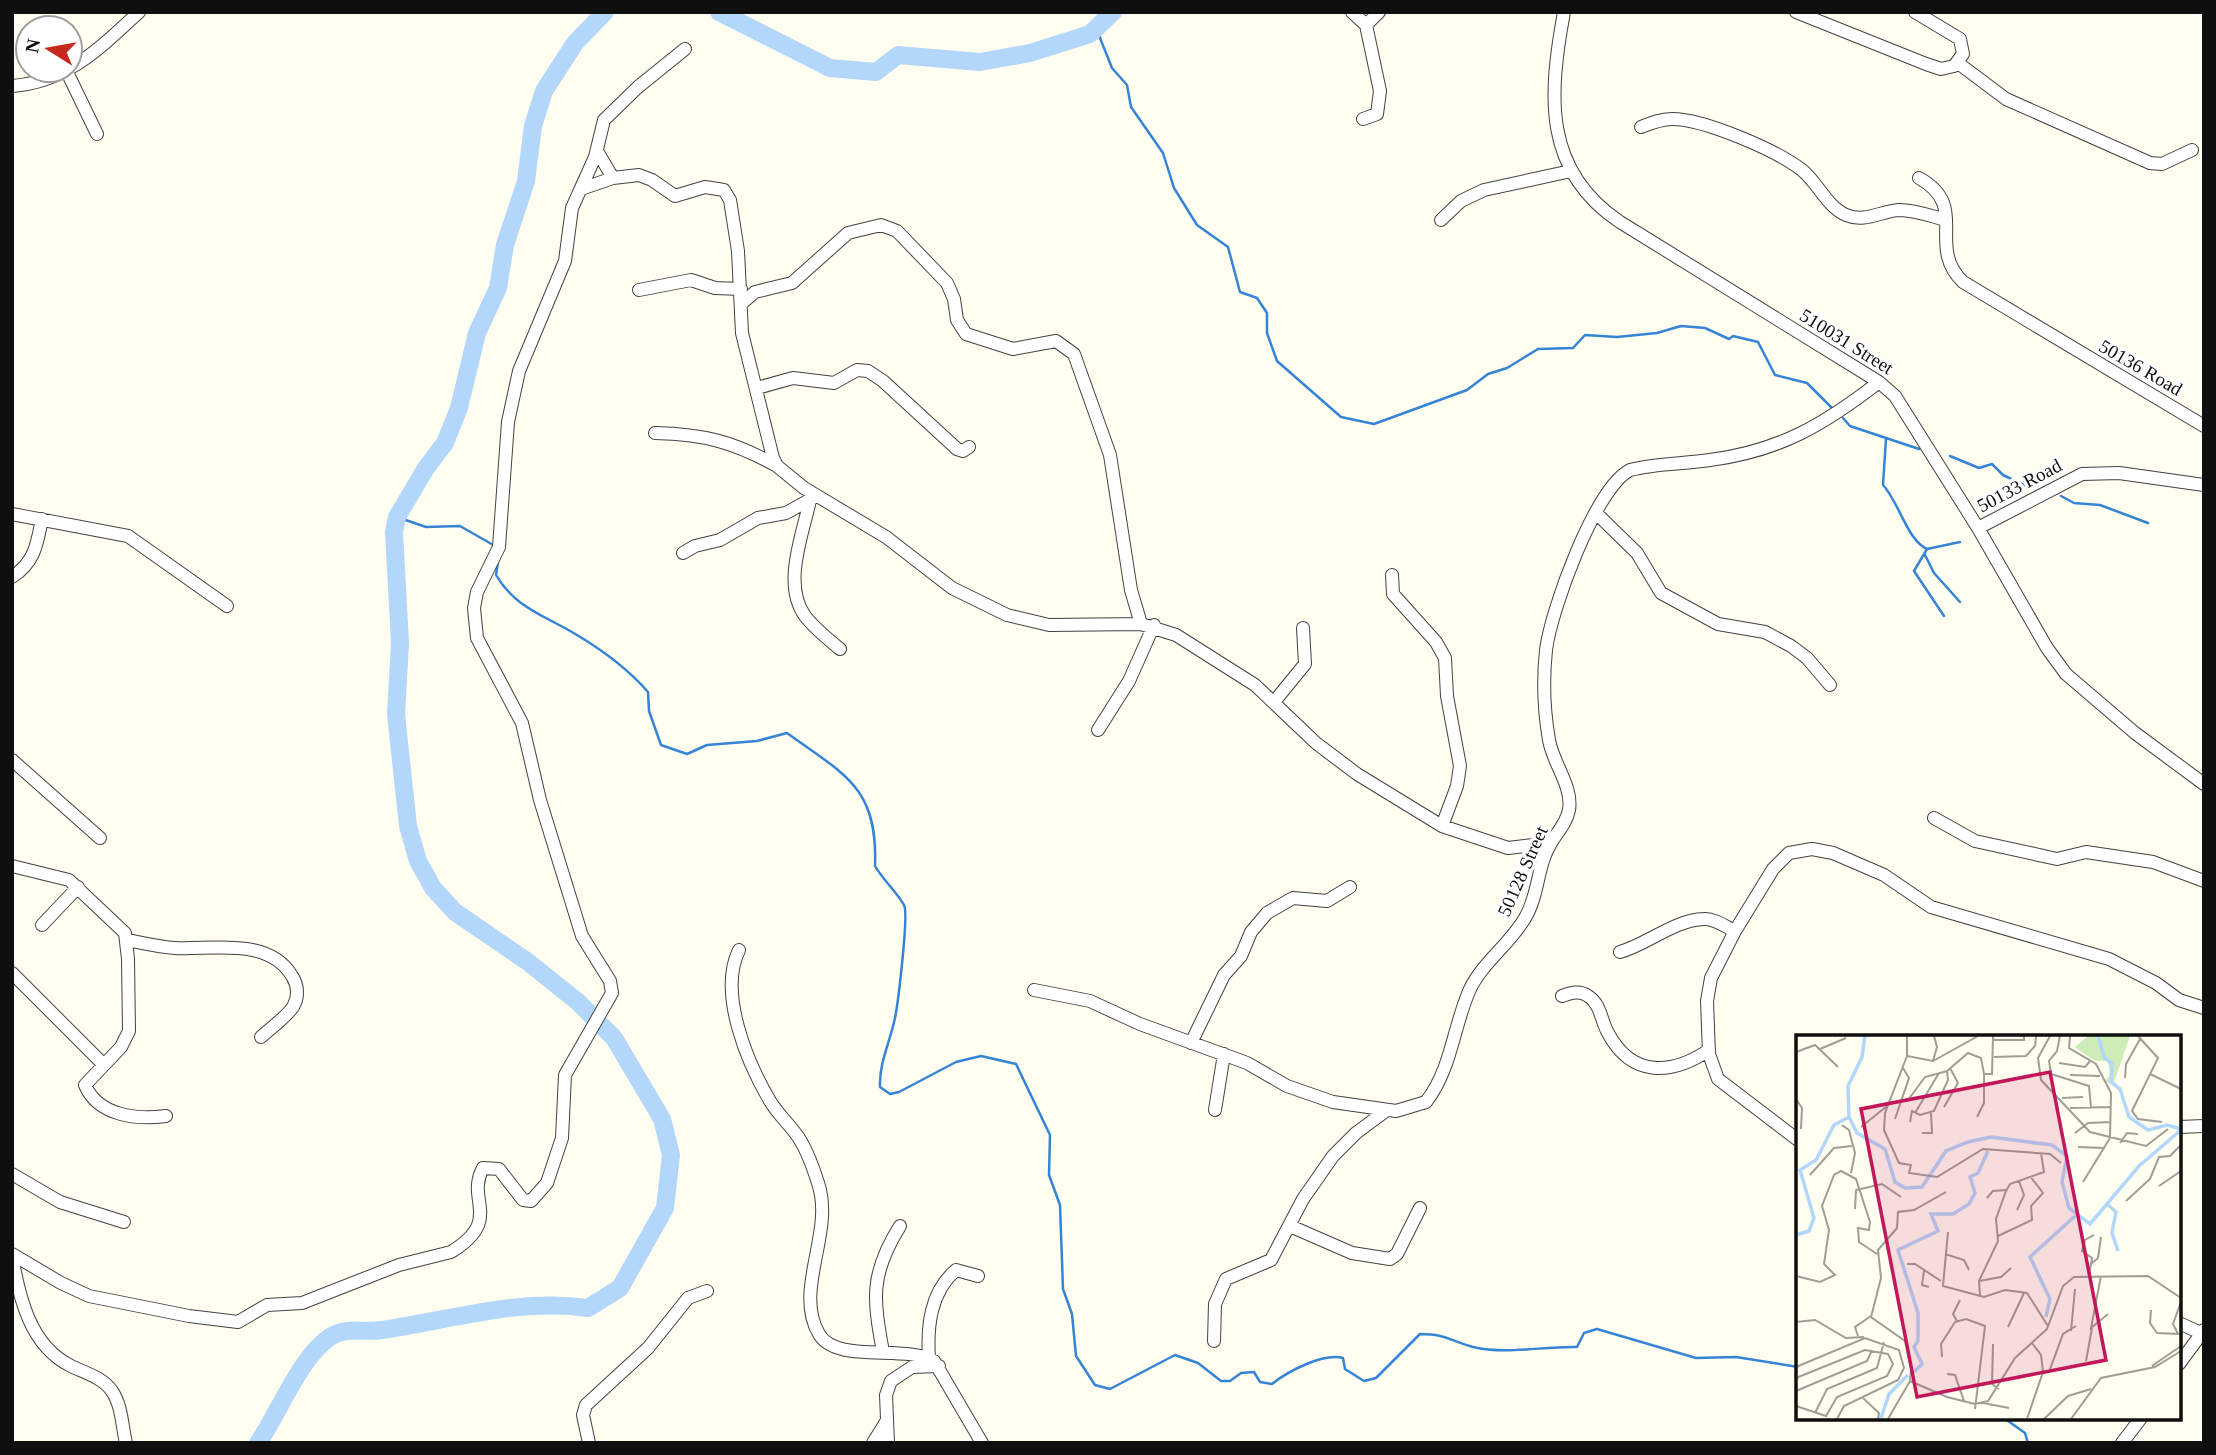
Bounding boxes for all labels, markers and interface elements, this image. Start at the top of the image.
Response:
north arrow [14,14,84,84]
text: N [21,37,44,55]
street label: 510031 Street [1796,304,1898,379]
street label: 50136 Road [2096,335,2186,400]
street label: 50133 Road [1974,454,2065,516]
street label: 50128 Street [1493,822,1552,920]
inset map [1796,1035,2181,1420]

